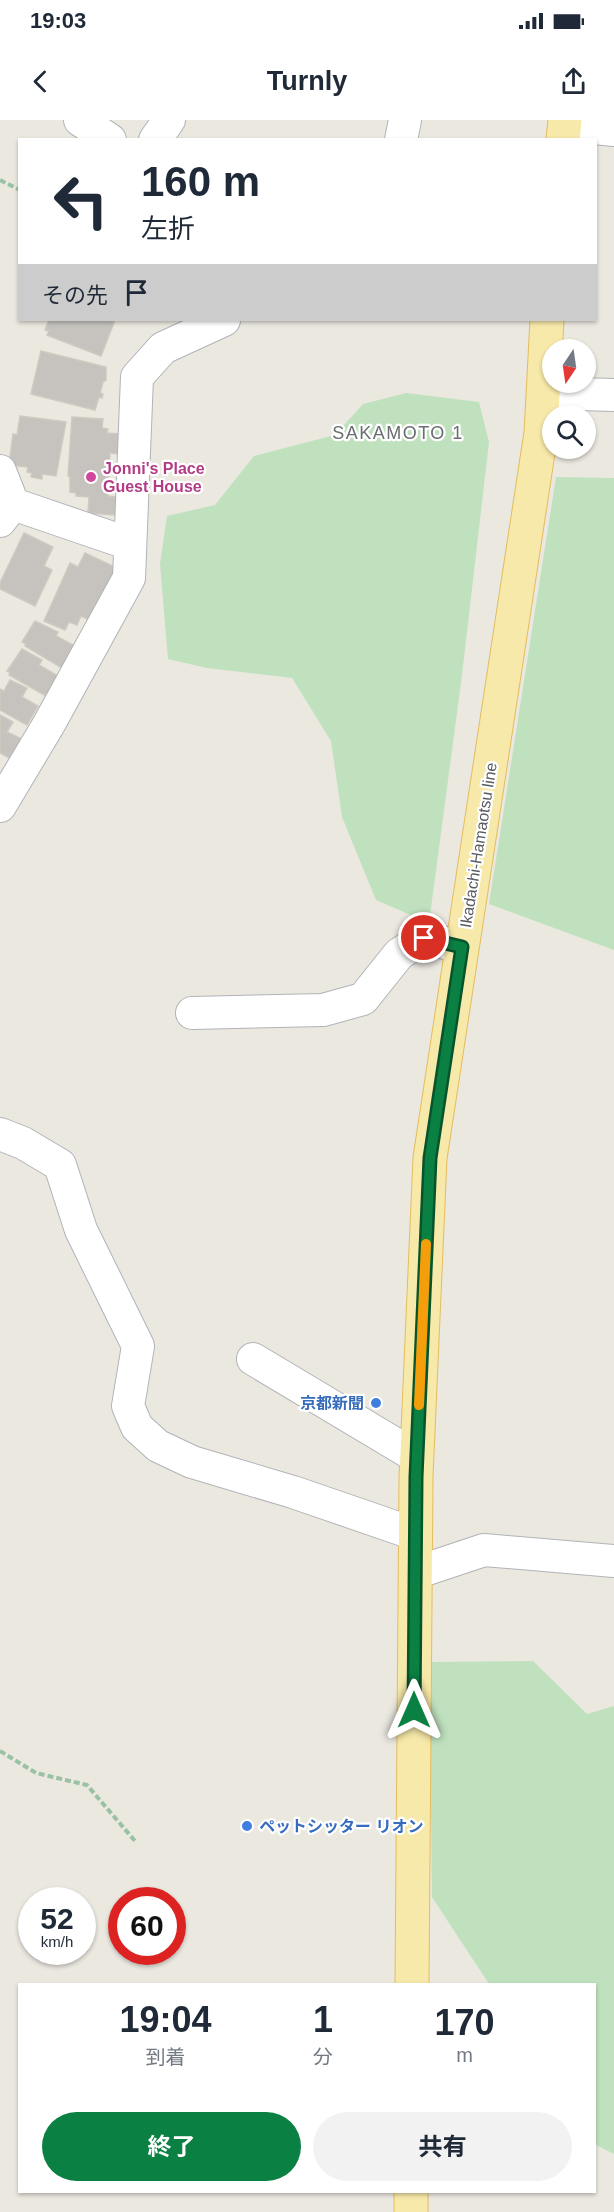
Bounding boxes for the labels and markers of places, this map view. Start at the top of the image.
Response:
place label: Jonni's Place Guest House [103,460,205,495]
marker: Jonni's Place Guest House [84,470,98,484]
pin [398,912,449,963]
place label: 京都新聞 [300,1395,364,1412]
marker: 京都新聞 [369,1396,383,1410]
place label: ペットシッター リオン [259,1818,423,1835]
marker: ペットシッター リオン [240,1819,254,1833]

